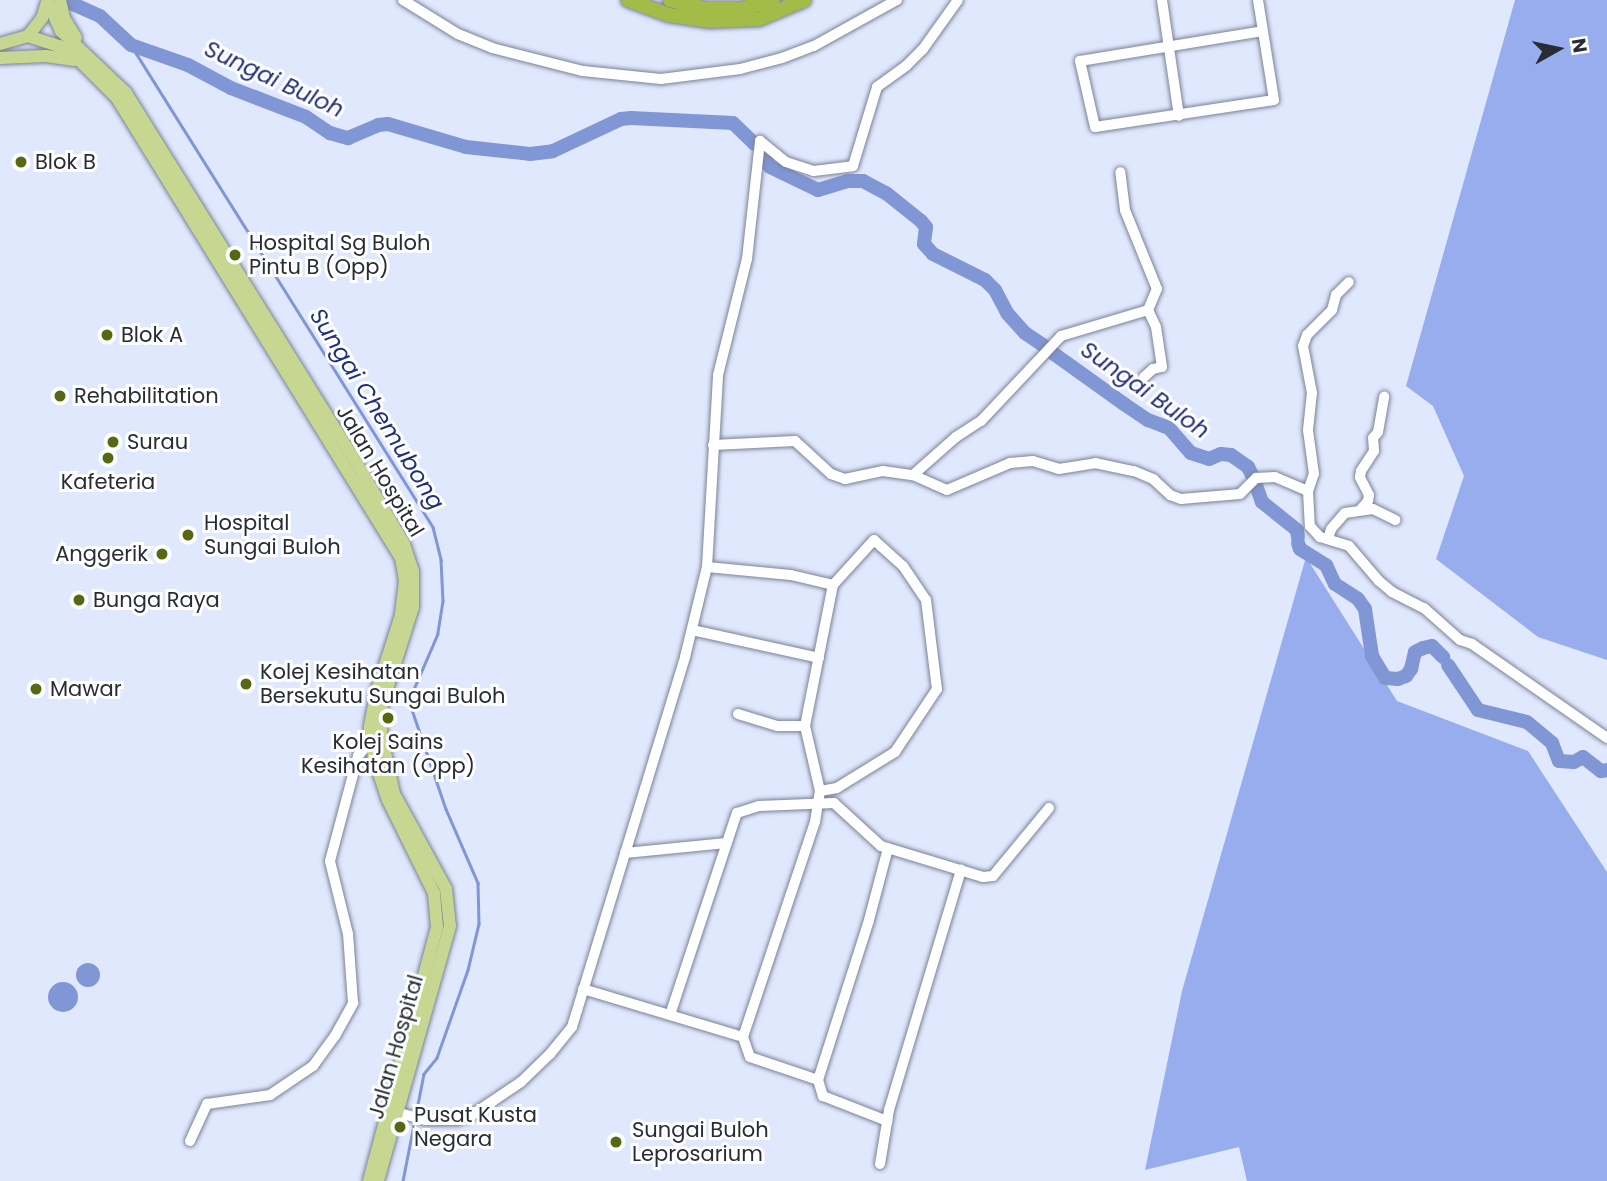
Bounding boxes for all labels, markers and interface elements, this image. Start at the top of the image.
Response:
north arrow [1523,14,1593,84]
water label: Sungai Buloh [200,35,348,123]
text: N [1565,36,1594,55]
place label: Blok B [35,149,96,175]
marker: Blok B [13,154,29,170]
place label: Hospital Sg Buloh Pintu B (Opp) [249,230,430,280]
marker: Hospital Sg Buloh Pintu B (Opp) [227,247,243,263]
water label: Sungai Chemubong [304,303,450,515]
place label: Blok A [121,322,183,348]
marker: Blok A [99,327,115,343]
water label: Sungai Buloh [1076,336,1214,444]
place label: Rehabilitation [74,383,219,409]
marker: Rehabilitation [52,388,68,404]
street label: Jalan Hospital [331,401,429,541]
place label: Surau [127,429,188,455]
marker: Surau [105,434,121,450]
marker: Kafeteria [100,450,116,466]
place label: Kafeteria [61,469,155,495]
place label: Hospital Sungai Buloh [204,510,341,560]
marker: Hospital Sungai Buloh [178,525,198,545]
place label: Anggerik [55,541,148,567]
marker: Anggerik [154,546,170,562]
place label: Bunga Raya [93,587,220,613]
marker: Bunga Raya [71,592,87,608]
place label: Kolej Kesihatan Bersekutu Sungai Buloh [260,659,505,709]
place label: Mawar [50,676,122,702]
marker: Kolej Kesihatan Bersekutu Sungai Buloh [238,676,254,692]
marker: Mawar [28,681,44,697]
marker: Kolej Sains Kesihatan (Opp) [380,710,396,726]
place label: Kolej Sains Kesihatan (Opp) [301,729,475,779]
street label: Jalan Hospital [363,972,429,1122]
place label: Pusat Kusta Negara [414,1102,537,1152]
place label: Sungai Buloh Leprosarium [632,1117,769,1167]
marker: Pusat Kusta Negara [392,1119,408,1135]
marker: Sungai Buloh Leprosarium [606,1132,626,1152]

